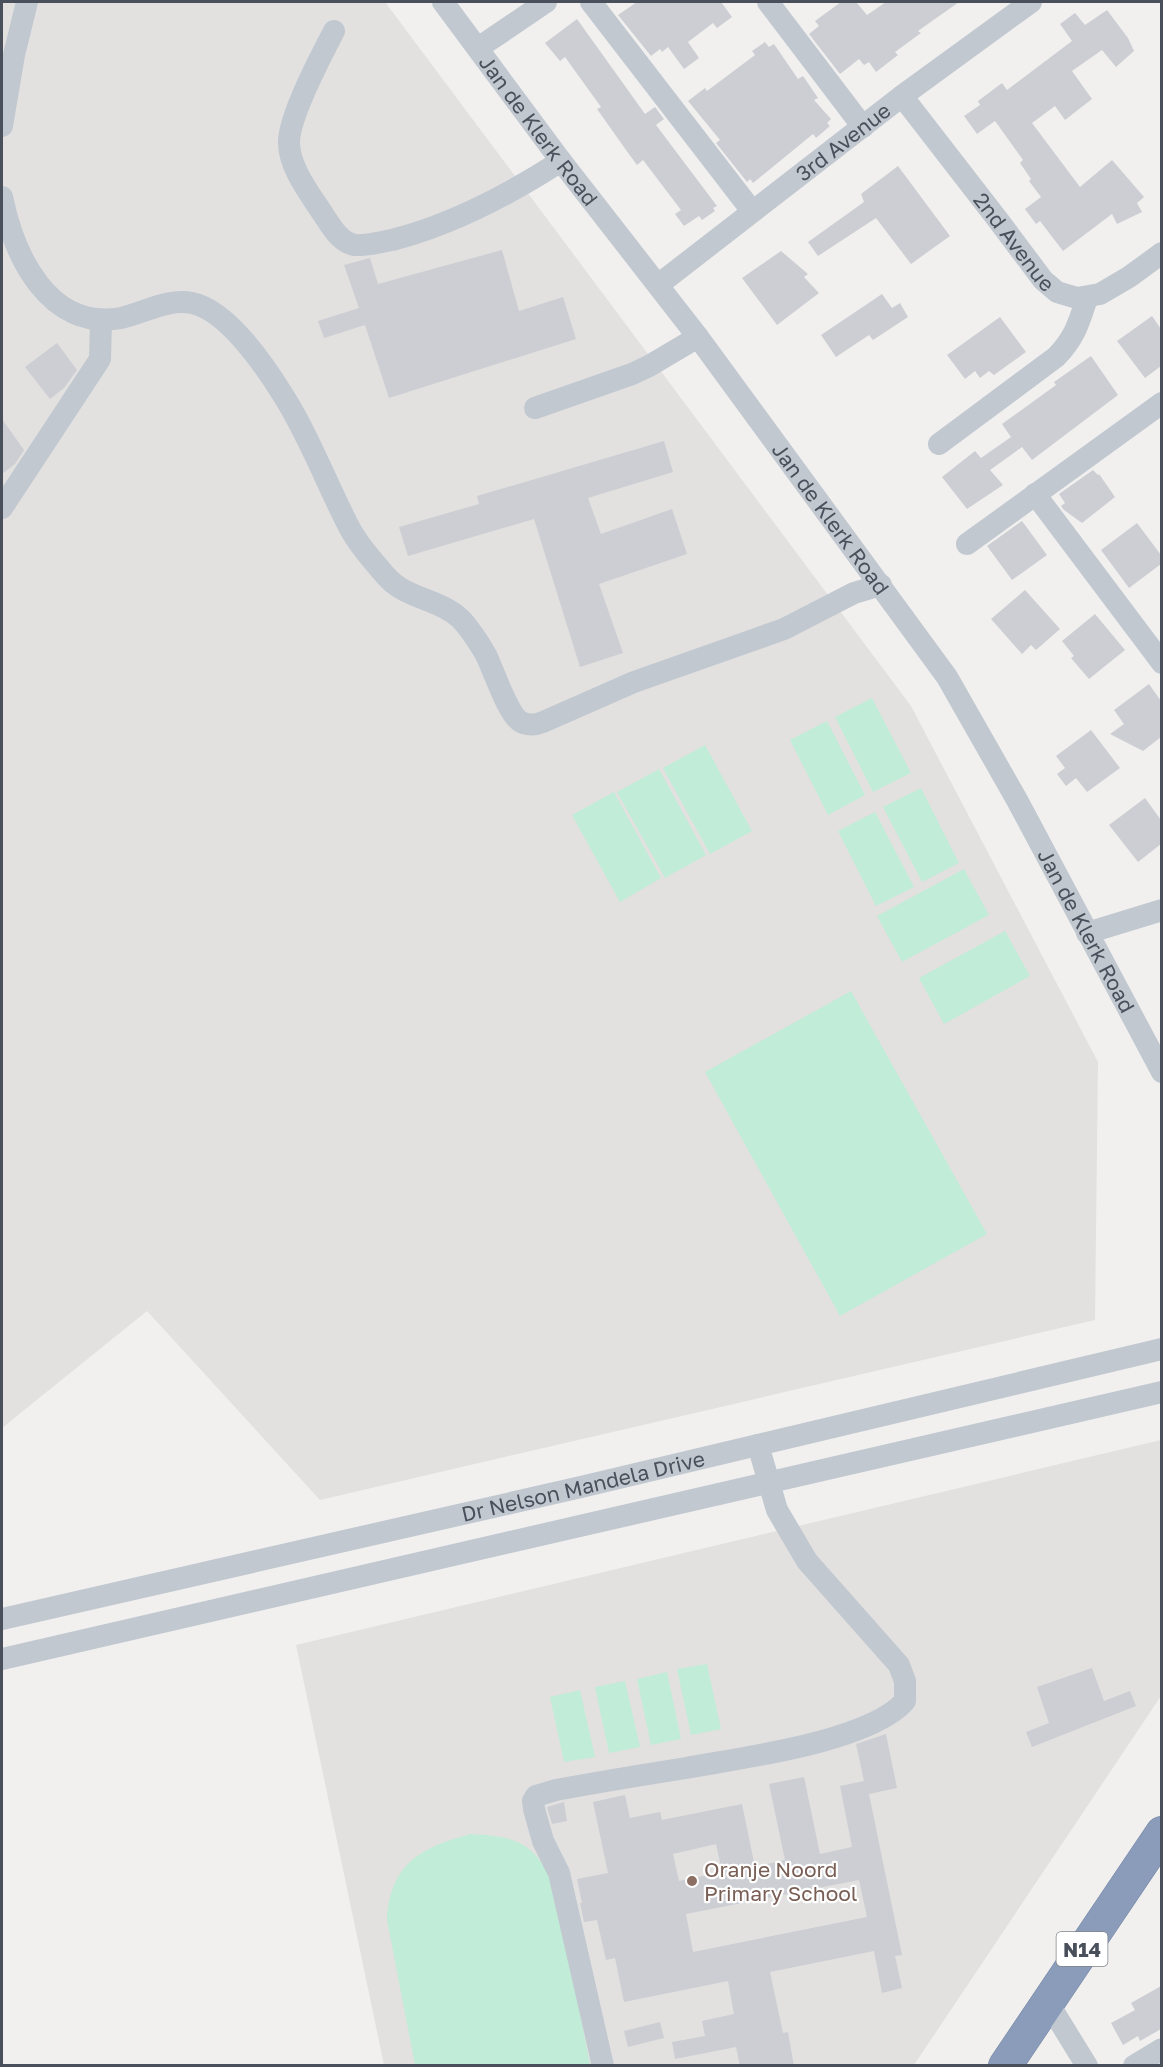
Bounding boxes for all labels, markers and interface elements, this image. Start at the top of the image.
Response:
street label: Jan de Klerk Road [474,50,604,211]
street label: 3rd Avenue [791,97,895,186]
street label: 2nd Avenue [968,187,1060,297]
street label: Jan de Klerk Road [767,437,895,600]
street label: Jan de Klerk Road [1032,844,1141,1017]
street label: Dr Nelson Mandela Drive [459,1445,707,1527]
place label: Oranje Noord Primary School [704,1856,858,1906]
marker: Oranje Noord Primary School [685,1874,699,1888]
road number: N14 [1056,1932,1108,1966]

